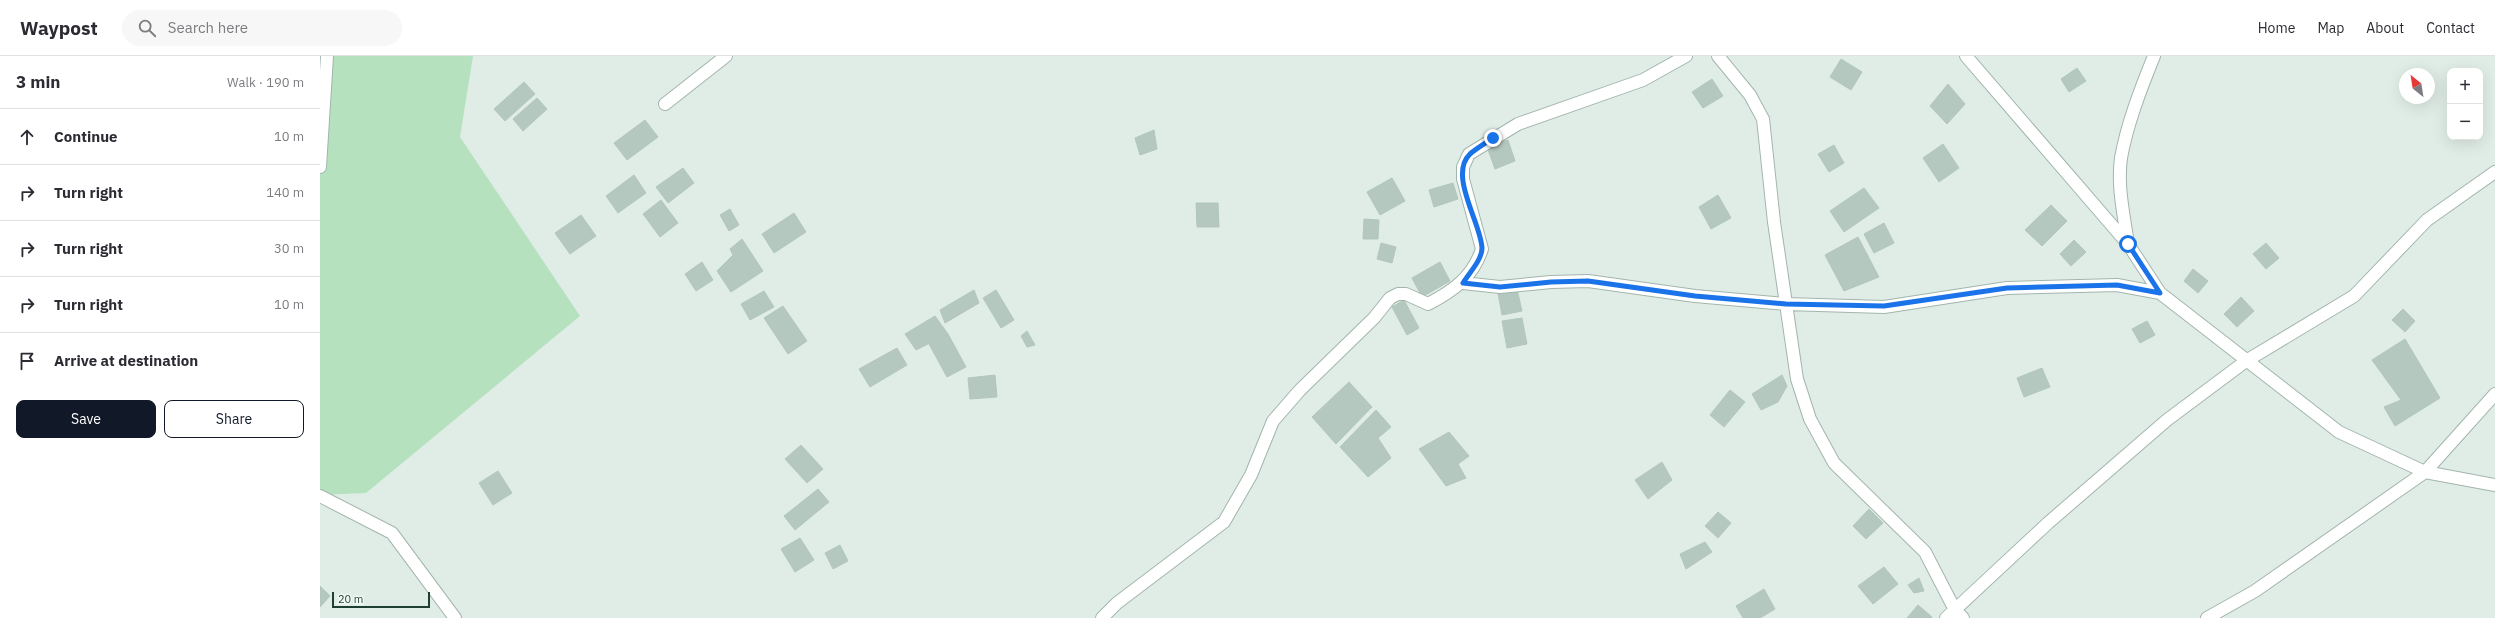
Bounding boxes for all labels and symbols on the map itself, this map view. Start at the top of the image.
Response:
north arrow [2399,68,2435,104]
route end [1484,129,1502,147]
route start [2119,235,2137,253]
scale bar [332,590,430,609]

